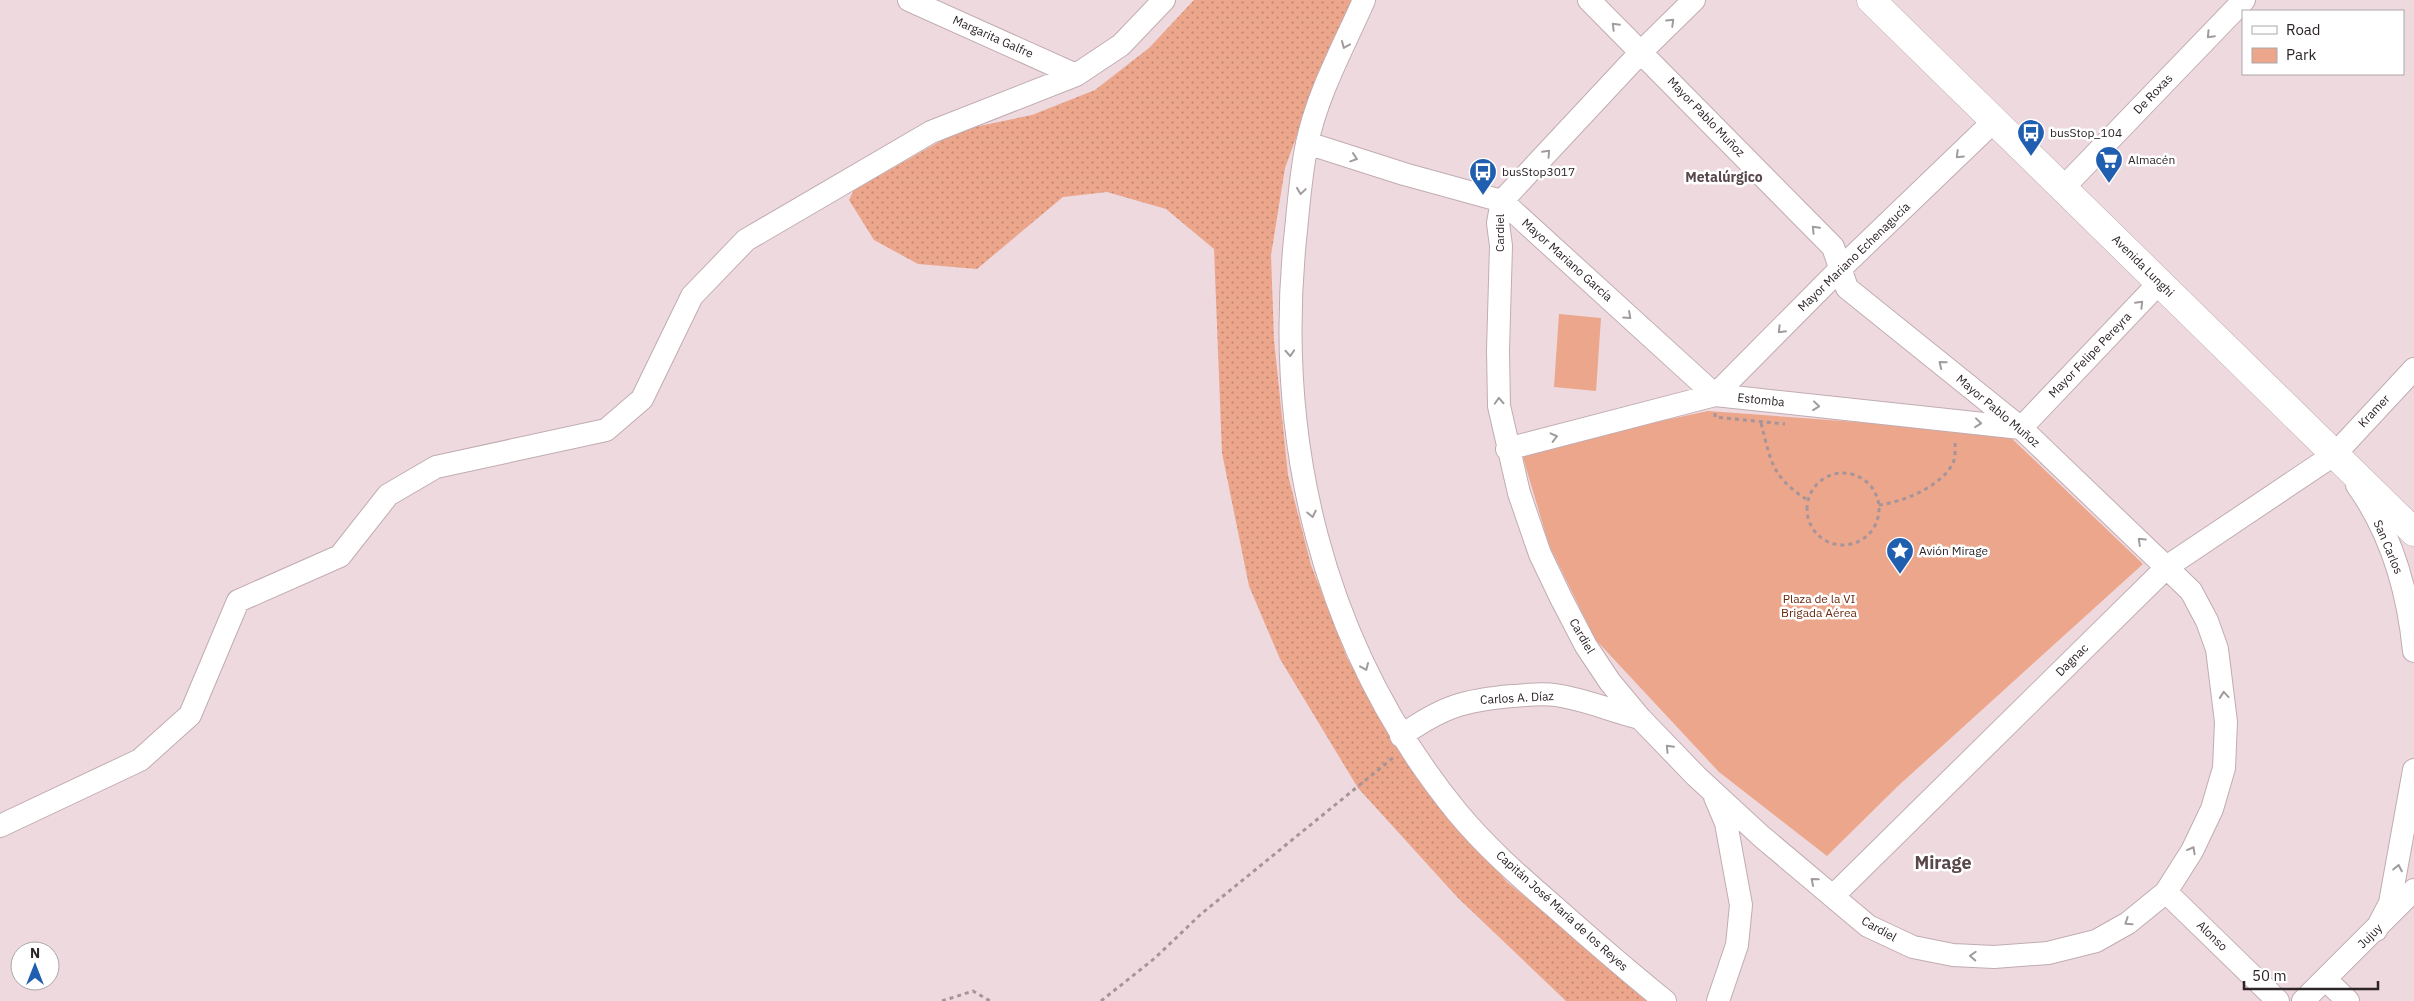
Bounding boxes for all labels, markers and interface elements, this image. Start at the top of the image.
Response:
legend [2242,10,2404,75]
street label: Margarita Galfre [951,12,1036,61]
one-way arrow [1665,19,1674,28]
text: Road [2286,20,2321,39]
one-way arrow [1612,23,1621,32]
one-way arrow [2207,29,2216,38]
one-way arrow [1341,40,1352,49]
text: Park [2286,45,2316,64]
street label: De Roxas [2130,70,2175,117]
street label: Mayor Pablo Muñoz [1665,74,1748,160]
bus stop icon: busStop_104 [2016,118,2046,157]
place label: busStop_104 [2050,125,2122,140]
supermarket icon: Almacén [2094,145,2124,184]
one-way arrow [1541,149,1550,158]
one-way arrow [1956,149,1965,158]
one-way arrow [1349,152,1357,162]
place label: Almacén [2128,152,2175,167]
bus stop icon: busStop3017 [1468,157,1498,196]
place label: busStop3017 [1502,164,1575,179]
district label: Metalúrgico [1685,168,1763,186]
one-way arrow [1296,187,1306,196]
street label: Mayor Mariano Echenagucía [1794,199,1913,314]
street label: Cardiel [1492,214,1507,252]
street label: Mayor Mariano García [1519,215,1616,305]
one-way arrow [1812,226,1821,235]
street label: Avenida Lunghi [2109,232,2177,300]
one-way arrow [2134,301,2143,310]
street label: Mayor Felipe Pereyra [2045,308,2135,400]
one-way arrow [1623,310,1632,319]
one-way arrow [1777,324,1786,333]
one-way arrow [1285,350,1296,358]
one-way arrow [1939,361,1948,369]
street label: Mayor Pablo Muñoz [1953,371,2044,450]
street label: Estomba [1737,390,1786,410]
street label: Kramer [2355,391,2393,430]
one-way arrow [1494,396,1505,404]
one-way arrow [1812,400,1820,411]
one-way arrow [1974,417,1982,428]
one-way arrow [1550,432,1559,443]
one-way arrow [1306,510,1316,519]
street label: San Carlos [2370,518,2407,576]
place icon: Avión Mirage [1885,536,1915,575]
one-way arrow [2138,538,2147,547]
place label: Avión Mirage [1919,543,1988,558]
park label: Plaza de la VI Brigada Aérea [1781,591,1857,620]
street label: Cardiel [1566,616,1598,656]
street label: Dagnac [2052,640,2091,679]
one-way arrow [1358,662,1369,671]
street label: Carlos A. Díaz [1480,688,1555,707]
one-way arrow [2219,690,2230,698]
one-way arrow [1666,744,1675,753]
street label: Capitán José María de los Reyes [1493,847,1632,974]
one-way arrow [2185,847,2195,856]
district label: Mirage [1914,851,1972,874]
one-way arrow [2392,863,2402,872]
one-way arrow [1811,878,1820,887]
street label: Cardiel [1859,913,1900,944]
one-way arrow [2124,916,2134,925]
street label: Alonso [2194,917,2231,954]
street label: Jujuy [2354,920,2385,951]
north arrow [10,941,60,991]
text: N [30,944,40,962]
one-way arrow [1968,950,1976,961]
scale bar [2244,958,2378,990]
text: 50 m [2252,966,2287,985]

